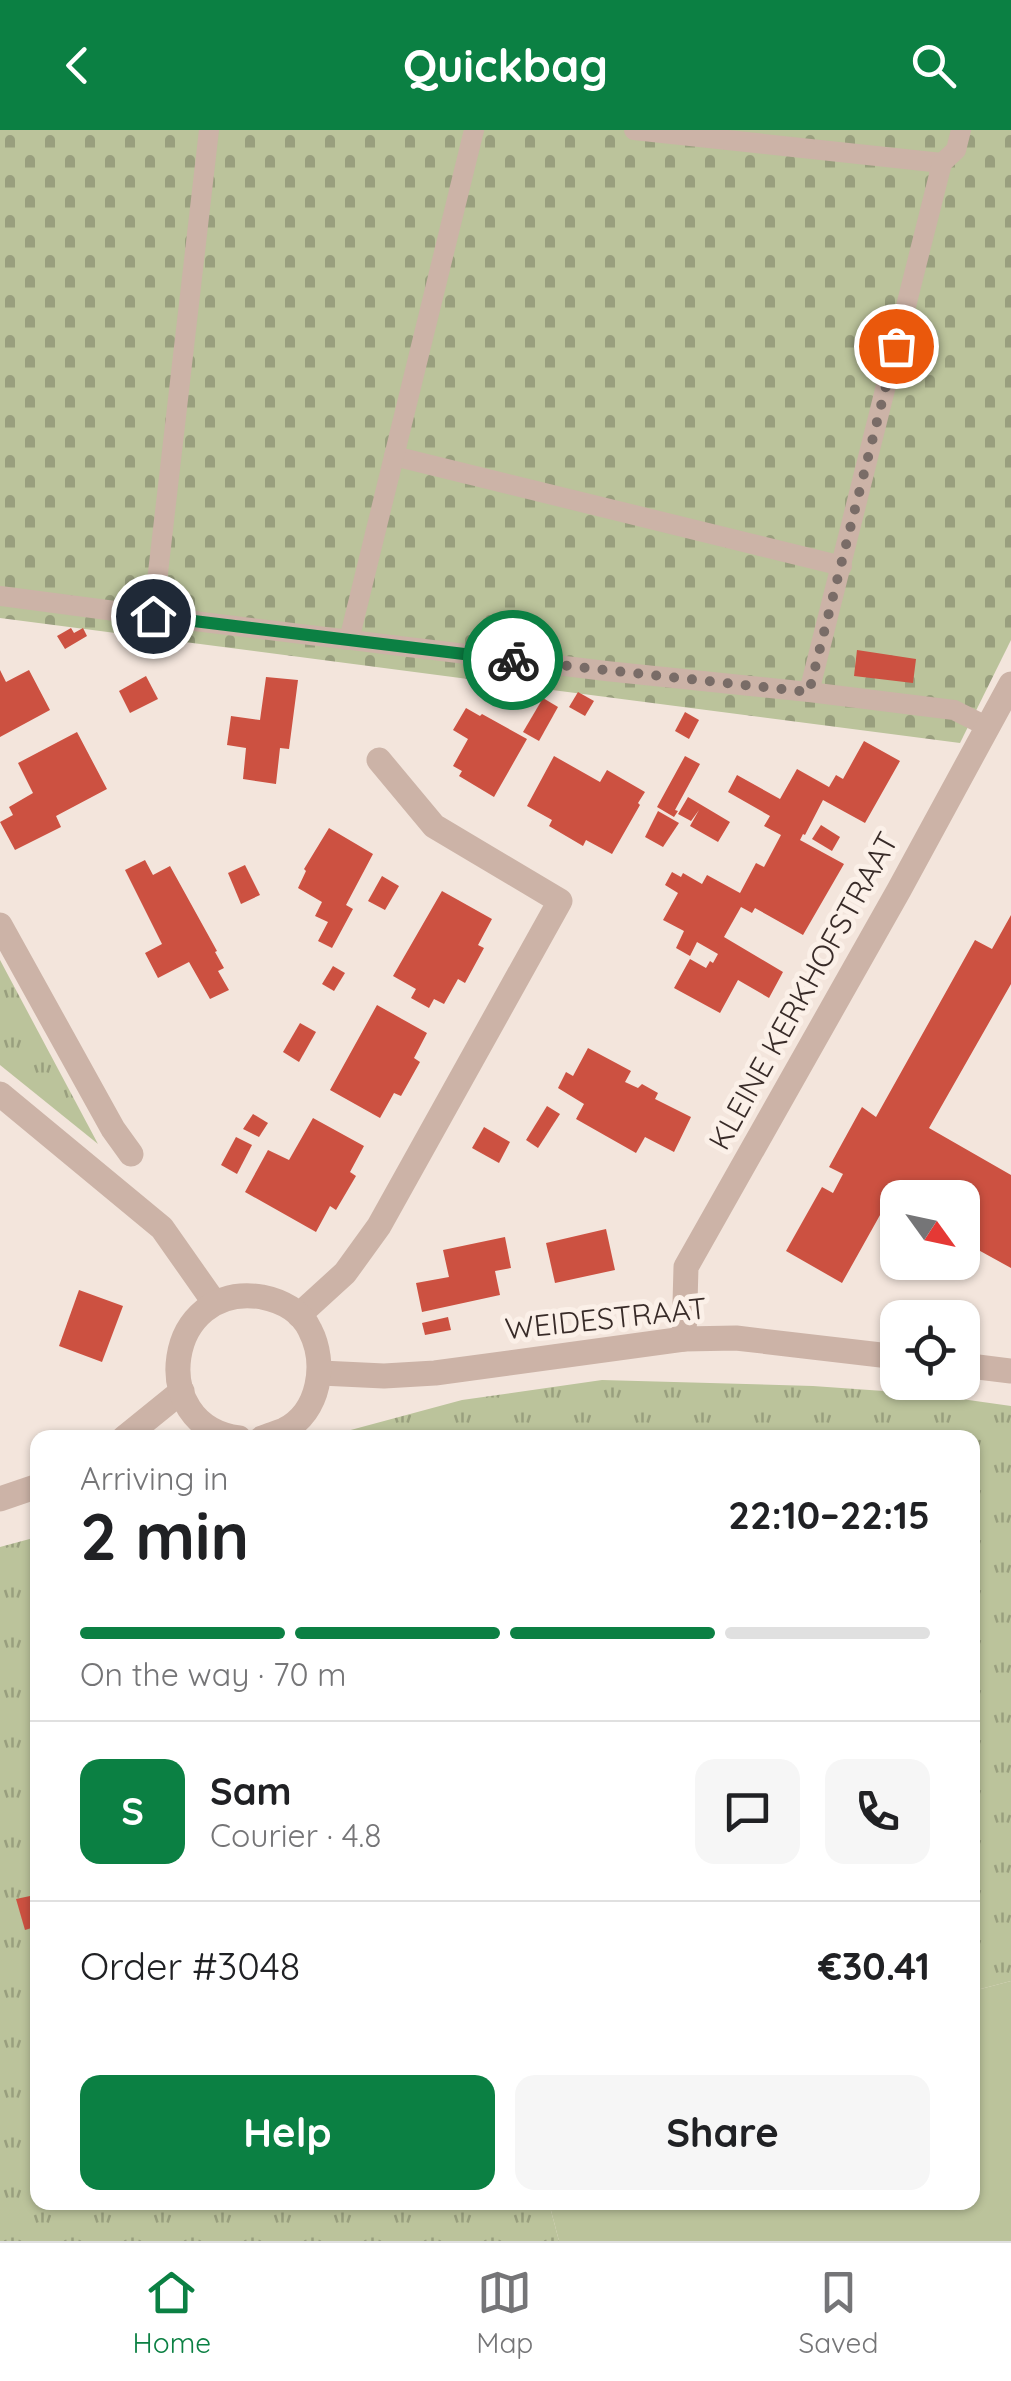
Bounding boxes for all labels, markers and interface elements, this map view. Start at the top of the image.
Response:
text: Quickbag [403,37,608,93]
icon: back [50,38,105,93]
icon: search [906,38,961,93]
pin [854,304,939,389]
icon: bag [869,319,924,374]
pin [111,574,196,659]
icon: home [126,589,181,644]
courier [463,610,563,710]
icon: bike [486,633,541,688]
street label: KLEINE KERKHOFSTRAAT [700,825,906,1156]
north arrow [880,1180,980,1280]
map controls [880,1180,980,1400]
street label: WEIDESTRAAT [503,1289,709,1347]
button: locate [880,1300,980,1400]
text: Arriving in [80,1458,229,1498]
text: 22:10–22:15 [728,1491,930,1539]
text: 2 min [80,1495,249,1576]
text: On the way · 70 m [80,1654,346,1694]
button: chat [695,1759,800,1864]
button: phone [825,1759,930,1864]
text: Sam [210,1767,292,1815]
text: S [121,1787,144,1835]
text: Courier · 4.8 [210,1815,382,1855]
text: Order #3048 [80,1942,300,1990]
text: €30.41 [818,1942,930,1990]
button: Help [80,2075,495,2190]
button: Share [515,2075,930,2190]
tab: Home [133,2265,211,2360]
tab: Map [476,2265,533,2360]
tab: Saved [799,2265,878,2360]

